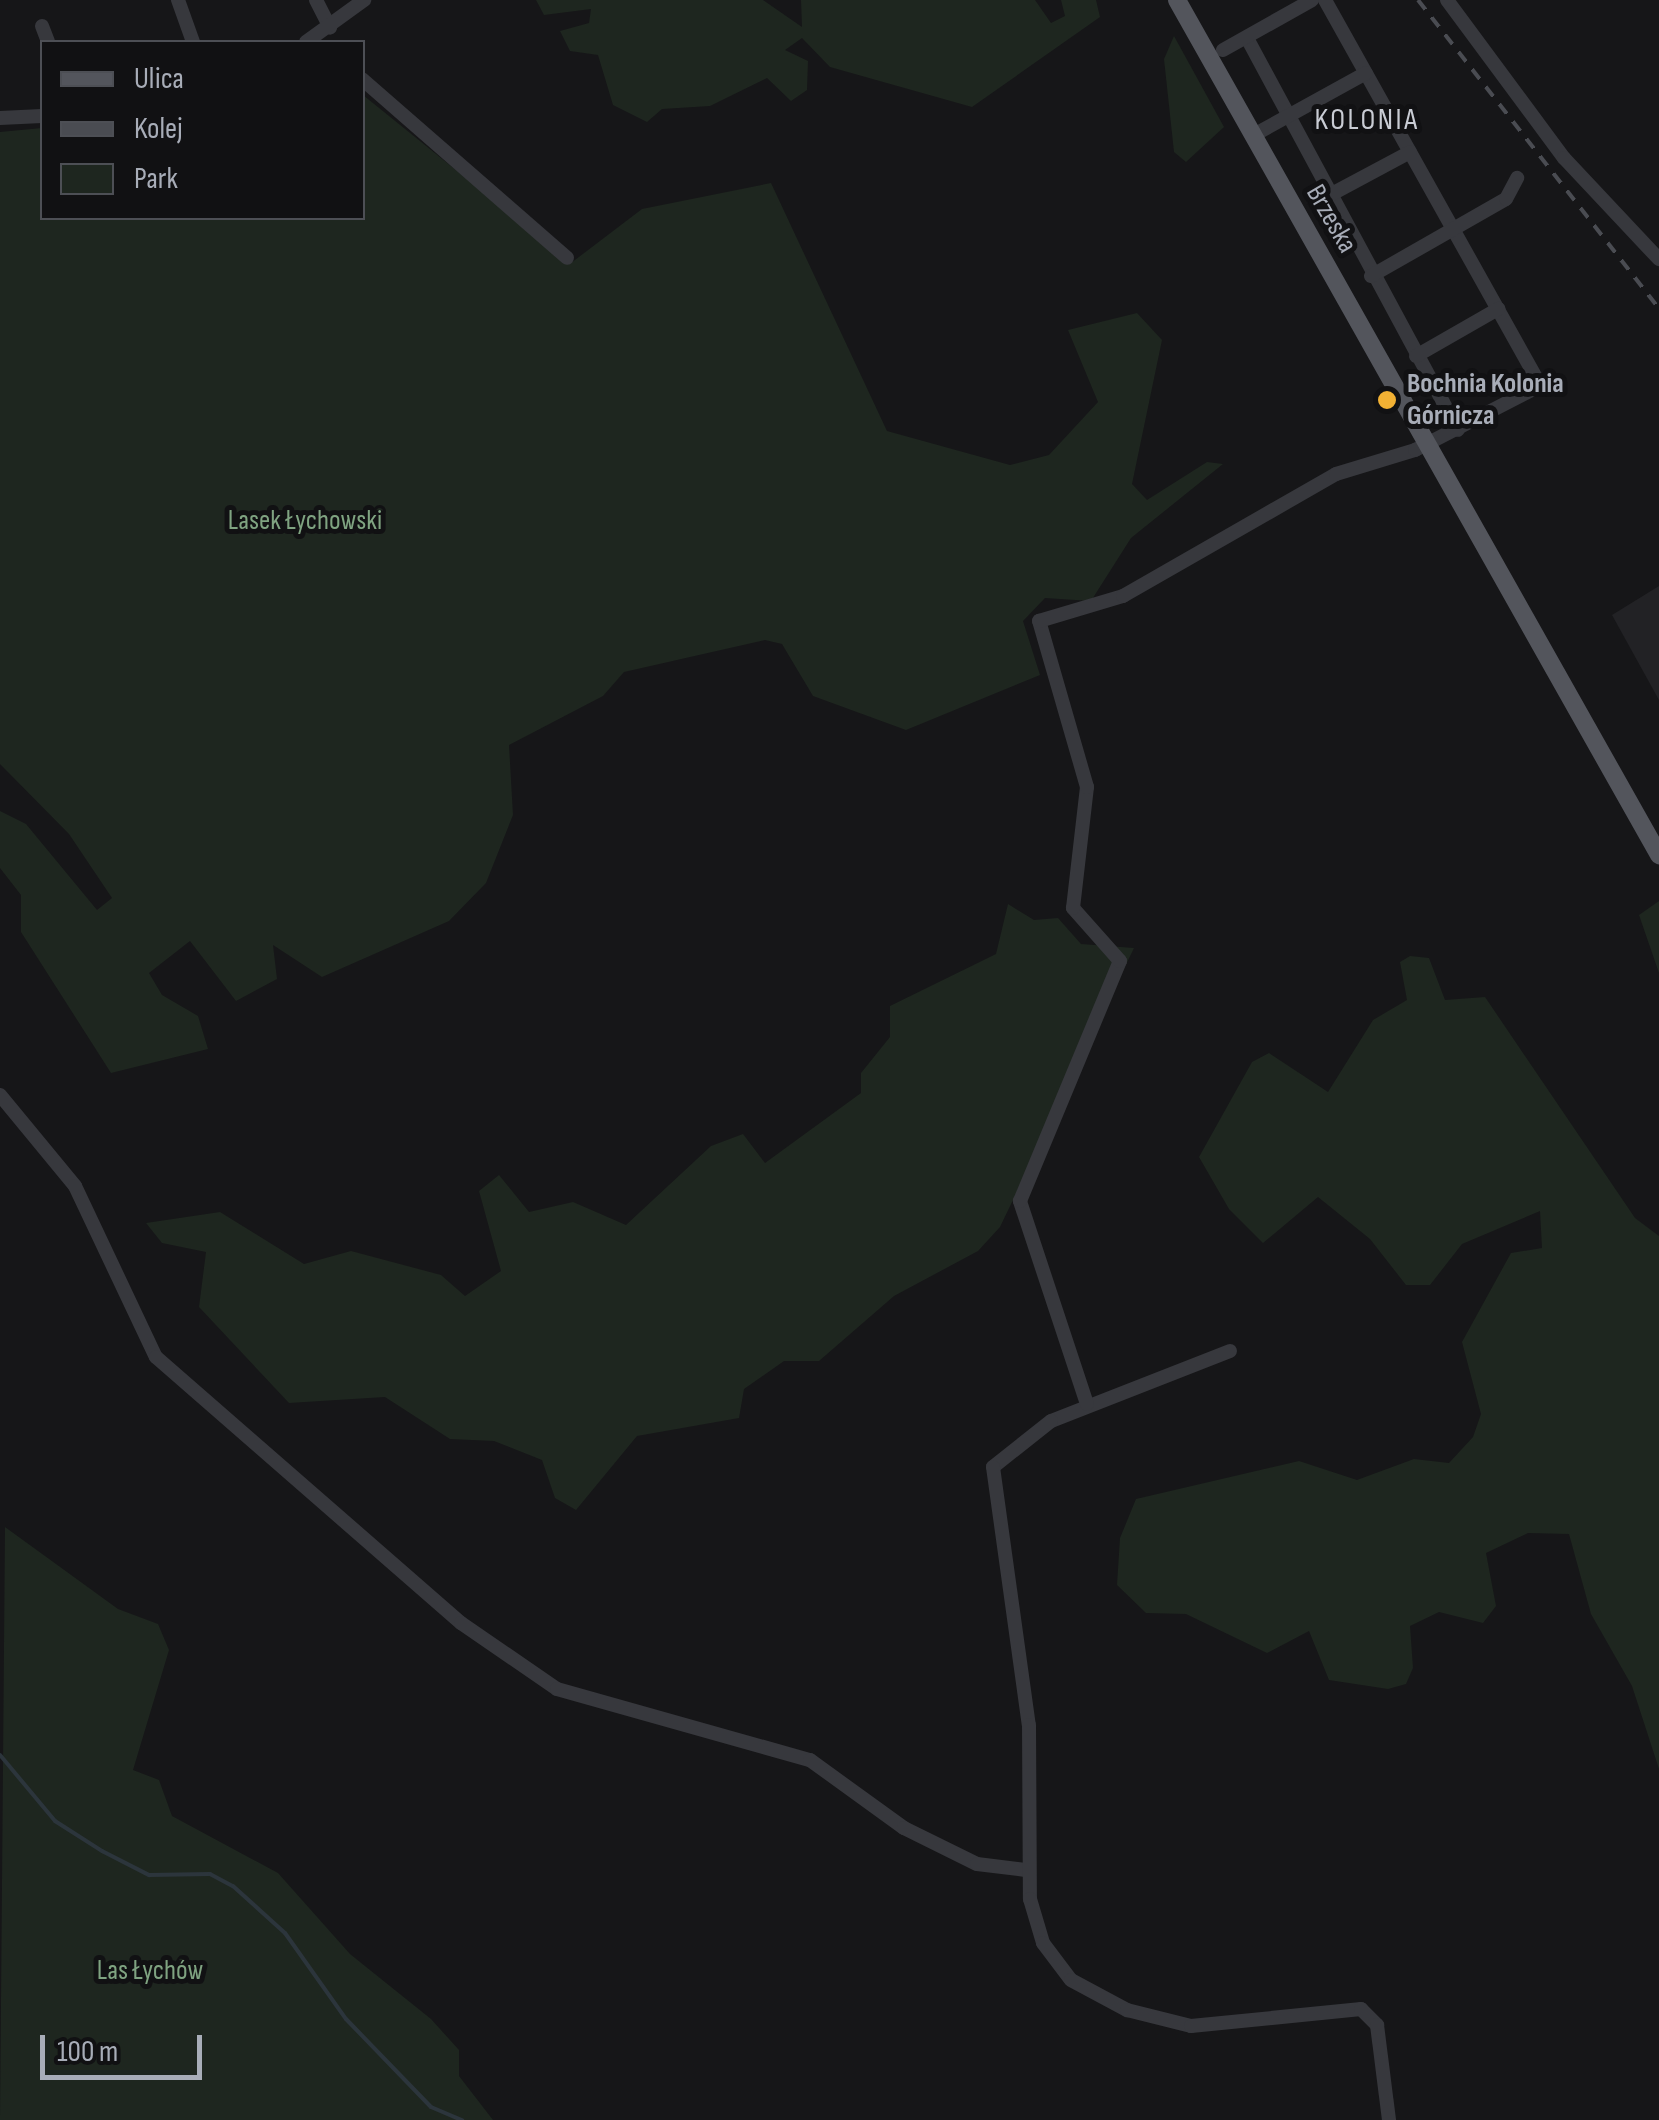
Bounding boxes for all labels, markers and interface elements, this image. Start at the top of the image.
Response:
legend [40,40,365,220]
text: Ulica [134,61,184,97]
district label: KOLONIA [1314,102,1420,138]
text: Kolej [134,111,183,147]
text: Park [134,161,178,197]
street label: Brzeska [1298,179,1364,259]
place label: Bochnia Kolonia Górnicza [1407,367,1564,433]
marker: Bochnia Kolonia Górnicza [1376,389,1398,411]
park label: Lasek Łychowski [228,504,382,538]
park label: Las Łychów [97,1954,203,1988]
scale bar [45,2015,208,2077]
text: 100 m [57,2034,118,2070]

